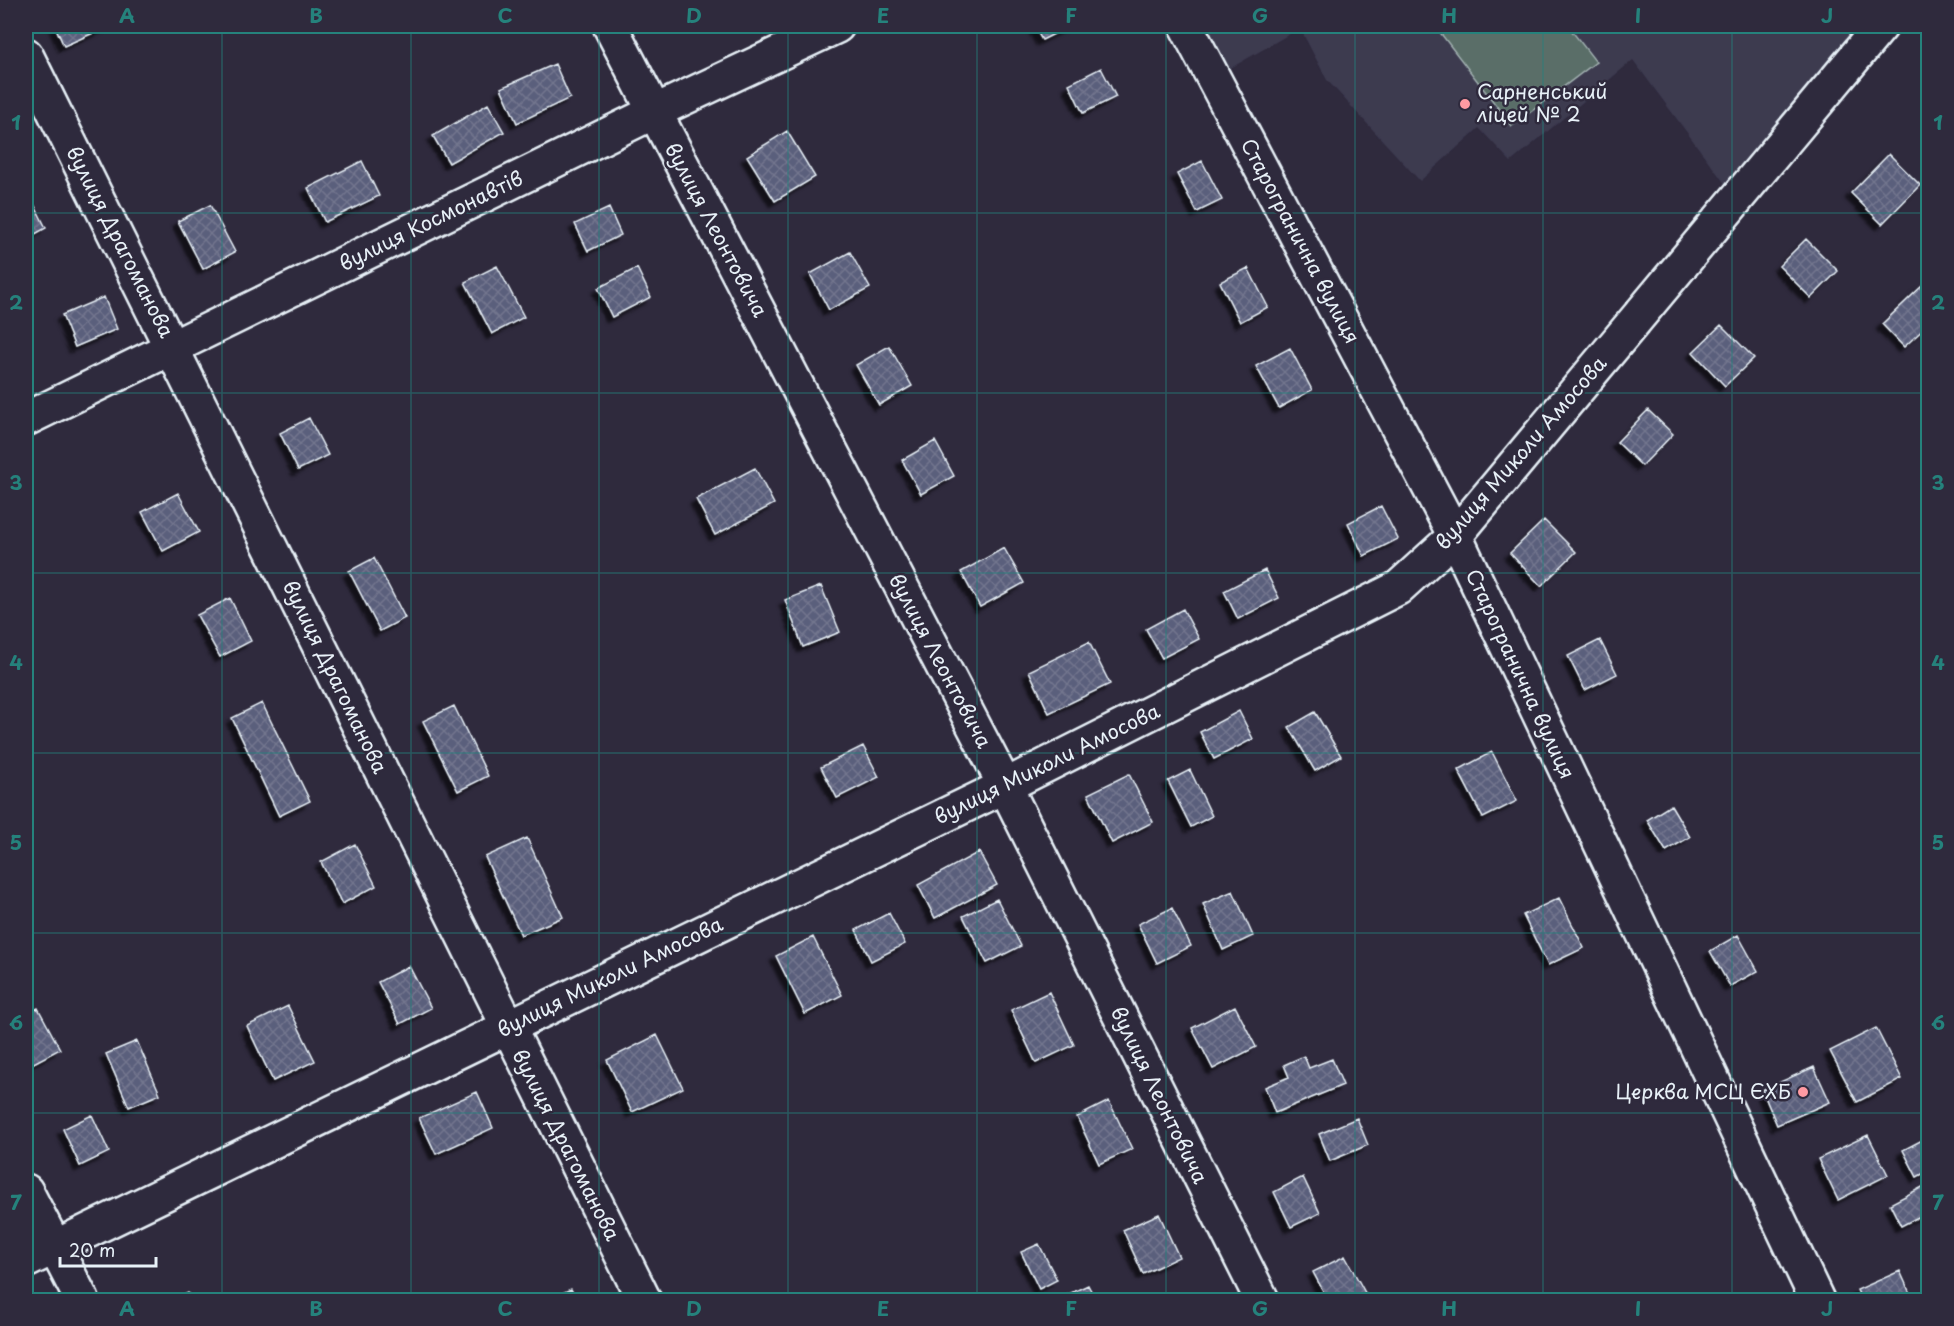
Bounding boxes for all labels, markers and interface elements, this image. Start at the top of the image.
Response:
text: A [119,0,135,30]
text: B [309,0,323,30]
text: C [497,0,513,30]
text: D [686,0,702,30]
text: E [877,0,889,30]
text: F [1065,0,1077,30]
text: G [1252,0,1268,30]
text: H [1441,0,1457,30]
text: I [1635,0,1641,30]
text: J [1821,0,1833,30]
place label: Сарненський ліцей № 2 [1476,76,1607,129]
marker: Сарненський ліцей № 2 [1458,97,1472,111]
text: 1 [11,107,21,137]
text: 1 [1933,107,1943,137]
street label: Старогранична вулиця [1234,133,1368,348]
street label: вулиця Леонтовича [658,137,776,323]
street label: вулиця Драгоманова [60,141,183,343]
street label: вулиця Космонавтів [334,163,528,278]
text: 2 [9,287,23,317]
text: 2 [1931,287,1945,317]
street label: вулиця Миколи Амосова [1428,349,1613,556]
text: 3 [9,467,23,497]
text: 3 [1931,467,1945,497]
street label: Старогранична вулиця [1459,564,1583,783]
street label: вулиця Леонтовича [882,568,1000,754]
street label: вулиця Драгоманова [276,575,396,779]
text: 4 [9,647,23,677]
text: 4 [1931,647,1945,677]
street label: вулиця Миколи Амосова [929,695,1165,831]
text: 5 [10,827,22,857]
text: 5 [1932,827,1944,857]
street label: вулиця Миколи Амосова [492,908,728,1044]
street label: вулиця Леонтовича [1104,1001,1216,1189]
text: 6 [9,1007,23,1037]
text: 6 [1931,1007,1945,1037]
street label: вулиця Драгоманова [506,1044,629,1246]
place label: Церква МСЦ ЄХБ [1615,1076,1791,1106]
marker: Церква МСЦ ЄХБ [1796,1085,1810,1099]
text: 7 [10,1187,22,1217]
text: 7 [1932,1187,1944,1217]
scale bar [60,1230,156,1268]
text: 20 m [69,1236,115,1263]
text: A [119,1293,135,1323]
text: B [309,1293,323,1323]
text: C [497,1293,513,1323]
text: D [686,1293,702,1323]
text: E [877,1293,889,1323]
text: F [1065,1293,1077,1323]
text: G [1252,1293,1268,1323]
text: H [1441,1293,1457,1323]
text: I [1635,1293,1641,1323]
text: J [1821,1293,1833,1323]

